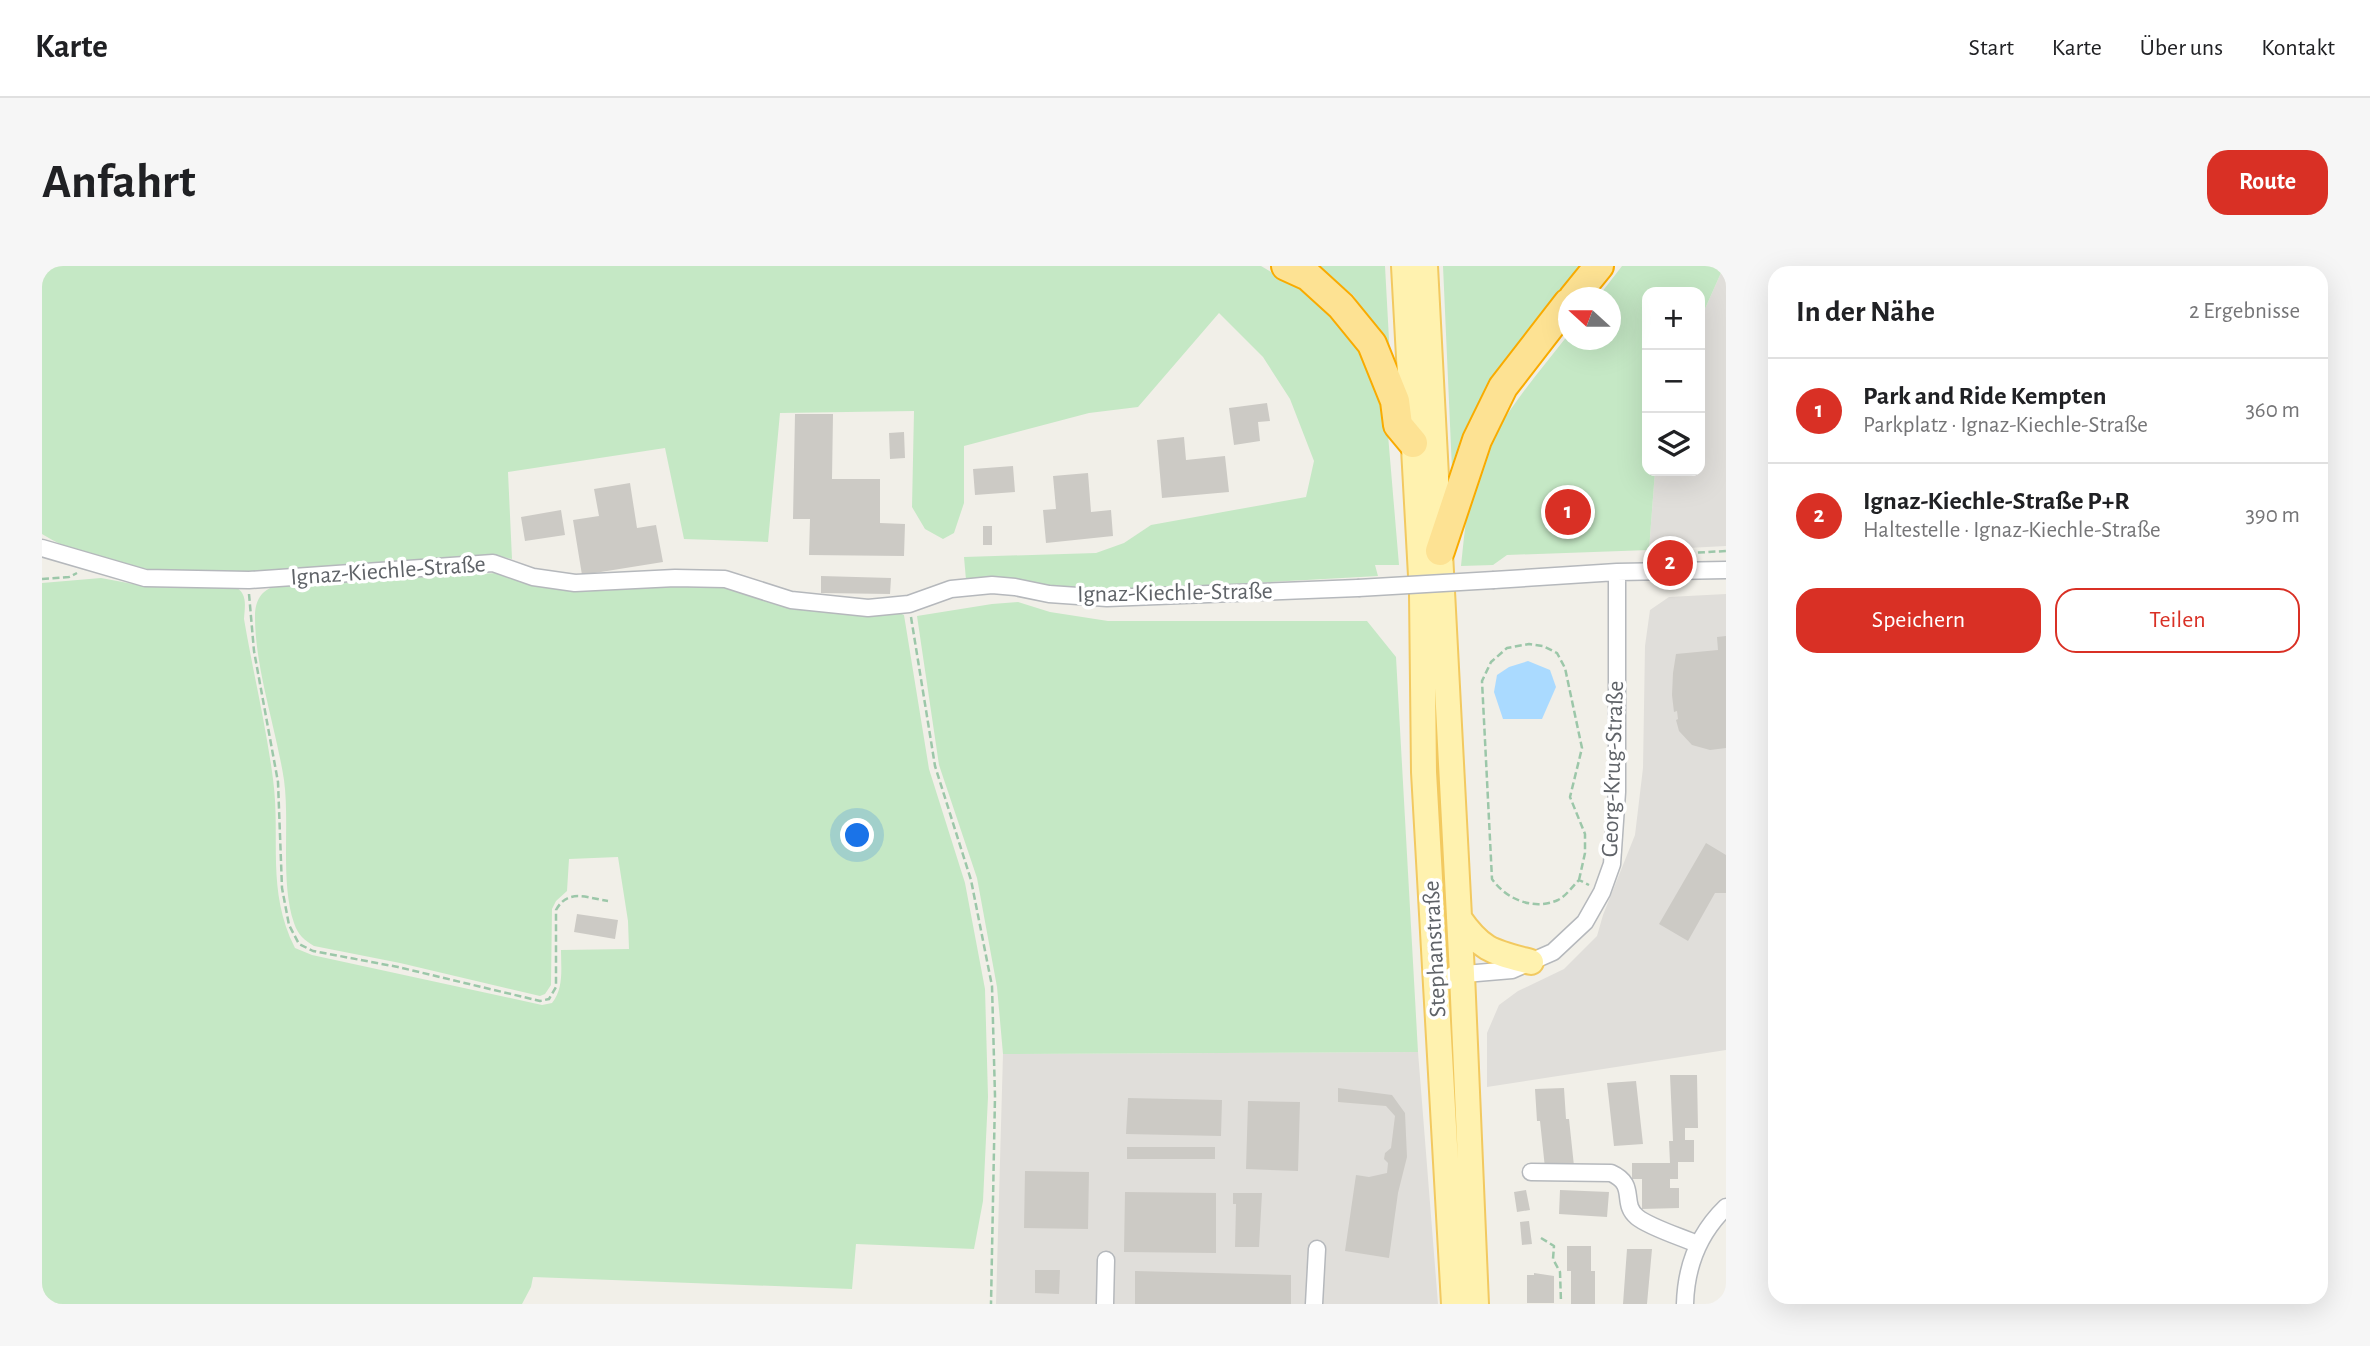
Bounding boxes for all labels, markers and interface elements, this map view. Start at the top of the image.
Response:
text: Karte [35,31,108,64]
text: Start [1969,36,2014,60]
text: Karte [2052,36,2102,60]
text: Über uns [2140,36,2223,60]
text: Kontakt [2261,36,2335,60]
button: Route [2207,150,2328,215]
text: Anfahrt [42,158,196,207]
north arrow [1558,287,1621,350]
map controls [1642,287,1705,476]
button: + [1642,287,1705,350]
text: In der Nähe [1796,297,1935,327]
text: 2 Ergebnisse [2189,300,2300,323]
button: − [1642,350,1705,413]
text: Park and Ride Kempten [1863,383,2106,409]
text: 1 [1815,399,1823,422]
text: 360 m [2245,399,2300,422]
button: layers [1642,413,1705,476]
text: Parkplatz · Ignaz-Kiechle-Straße [1863,414,2148,437]
pin: 1 [1545,486,1591,538]
text: Ignaz-Kiechle-Straße P+R [1863,488,2130,514]
text: 2 [1814,504,1824,527]
text: 390 m [2245,504,2300,527]
text: Haltestelle · Ignaz-Kiechle-Straße [1863,519,2161,542]
pin: 2 [1647,537,1693,589]
street label: Ignaz-Kiechle-Straße [290,552,486,590]
street label: Ignaz-Kiechle-Straße [1077,579,1273,607]
button: Speichern [1796,588,2041,653]
button: Teilen [2055,588,2300,653]
street label: Georg-Krug-Straße [1598,680,1628,858]
your location [840,818,874,852]
street label: Stephanstraße [1419,880,1451,1018]

